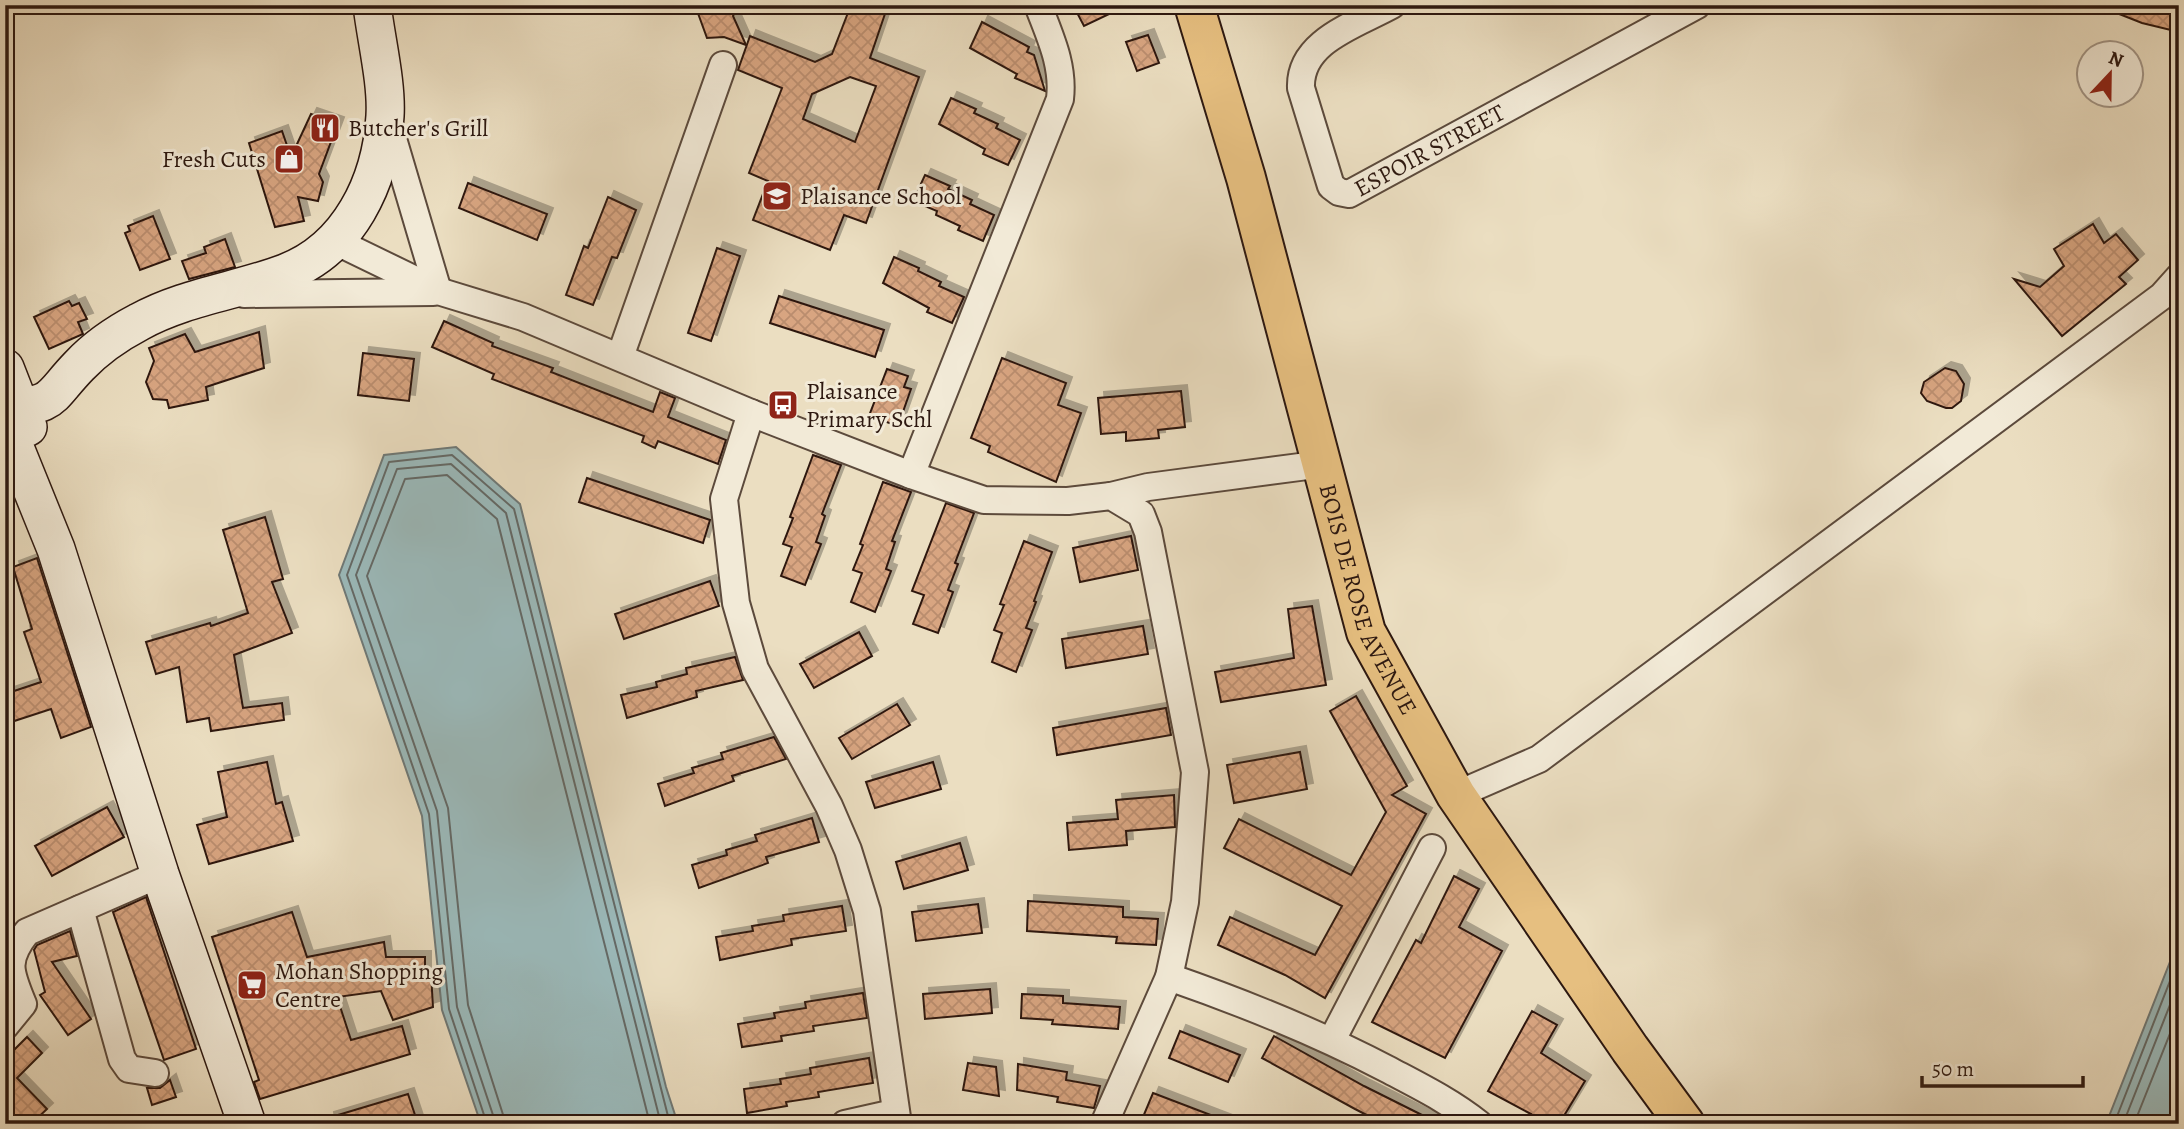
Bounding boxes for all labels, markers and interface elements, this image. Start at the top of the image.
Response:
north arrow [2076,38,2146,108]
text: N [2105,45,2127,74]
street label: ESPOIR STREET [1348,96,1510,204]
restaurant icon: Butcher's Grill [308,111,342,145]
place label: Butcher's Grill [348,112,488,144]
shop icon: Fresh Cuts [272,142,306,176]
place label: Fresh Cuts [162,143,266,175]
school or university icon: Plaisance School [760,179,794,213]
place label: Plaisance School [800,180,961,212]
place label: Plaisance Primary Schl [806,375,932,435]
bus stop icon: Plaisance Primary Schl [766,388,800,422]
street label: BOIS DE ROSE AVENUE [1311,480,1425,721]
place label: Mohan Shopping Centre [275,955,443,1015]
supermarket icon: Mohan Shopping Centre [235,968,269,1002]
scale bar [1922,1045,2082,1089]
text: 50 m [1932,1055,1974,1083]

